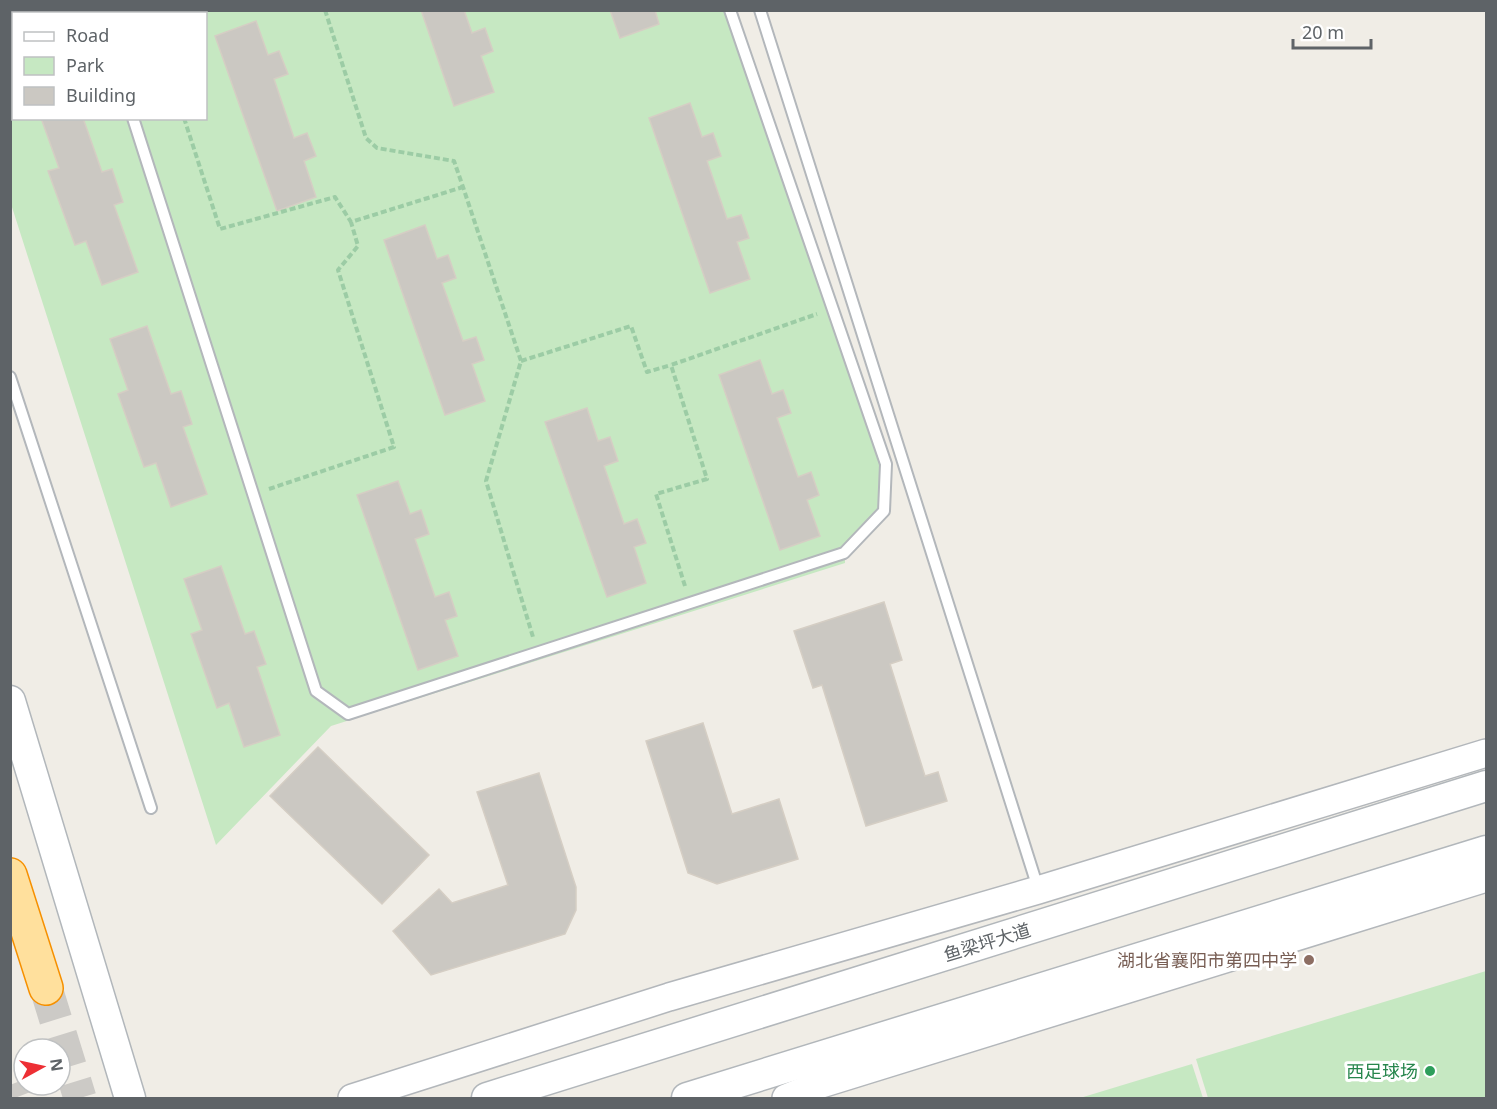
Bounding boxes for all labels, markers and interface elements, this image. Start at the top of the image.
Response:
legend [12,12,207,120]
scale bar [1293,12,1371,50]
text: 20 m [1302,20,1344,44]
text: Road [66,23,109,47]
text: Park [66,53,104,77]
text: Building [66,83,136,107]
street label: 鱼梁坪大道 [940,917,1034,967]
place label: 湖北省襄阳市第四中学 [1117,948,1297,972]
marker: 湖北省襄阳市第四中学 [1302,953,1316,967]
north arrow [12,1037,72,1097]
text: N [45,1057,69,1073]
place label: 西足球场 [1346,1059,1418,1083]
marker: 西足球场 [1423,1064,1437,1078]

